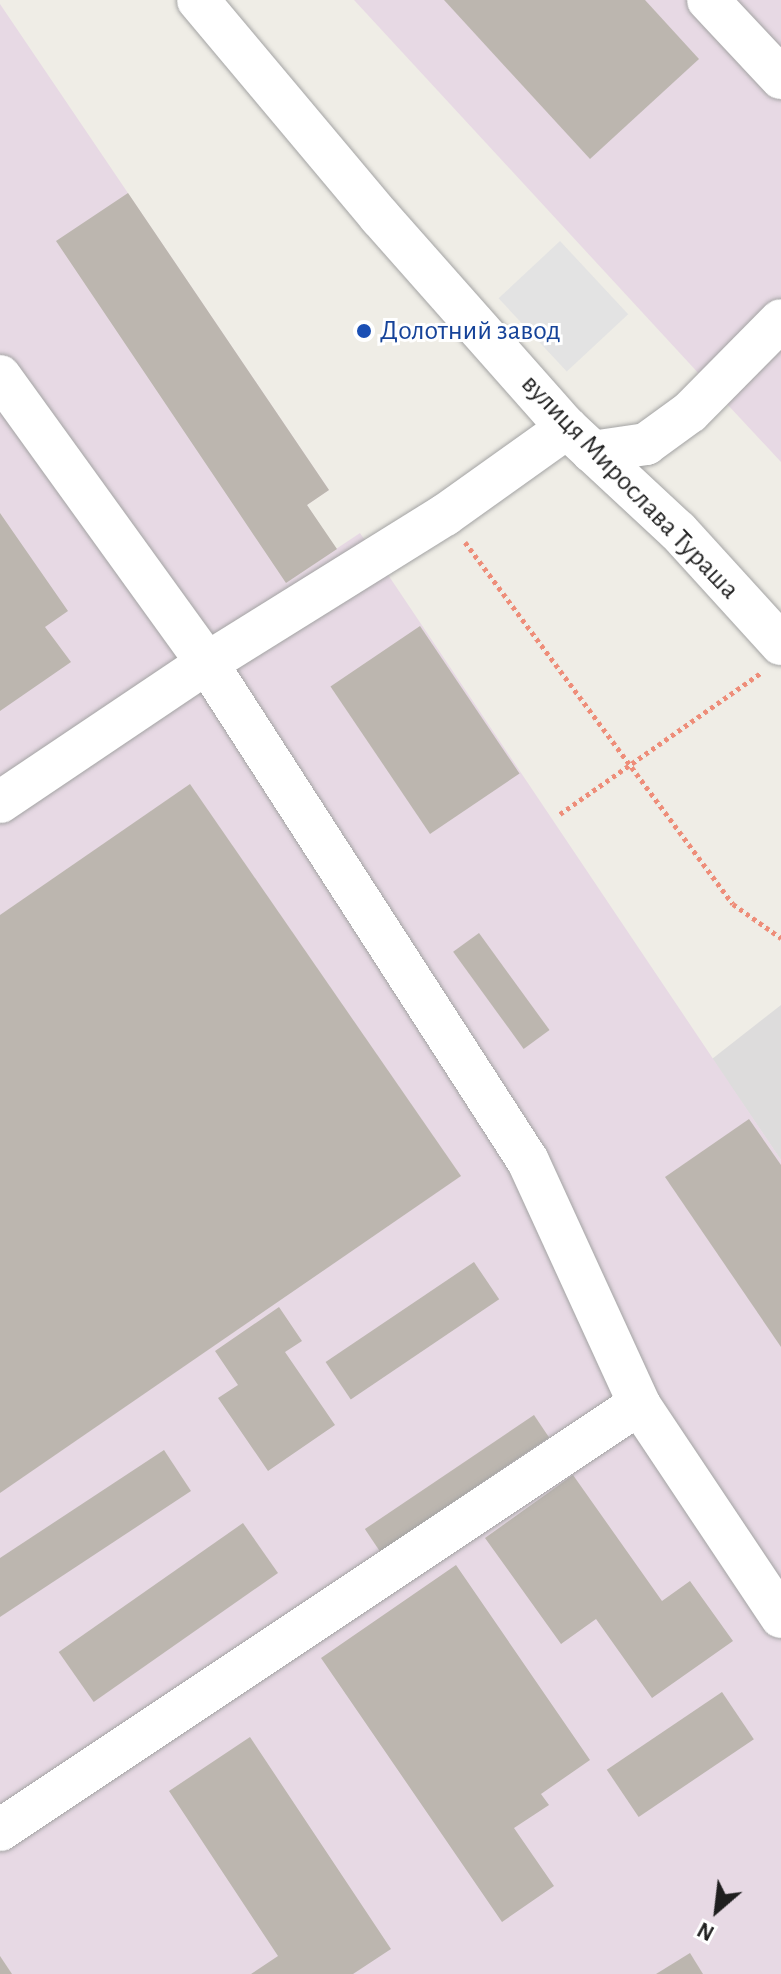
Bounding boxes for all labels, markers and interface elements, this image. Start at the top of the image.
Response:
place label: Долотний завод [380,314,561,348]
marker: Долотний завод [355,322,373,340]
street label: вулиця Мирослава Тураша [514,368,746,606]
north arrow [677,1870,757,1950]
text: N [694,1918,718,1944]

